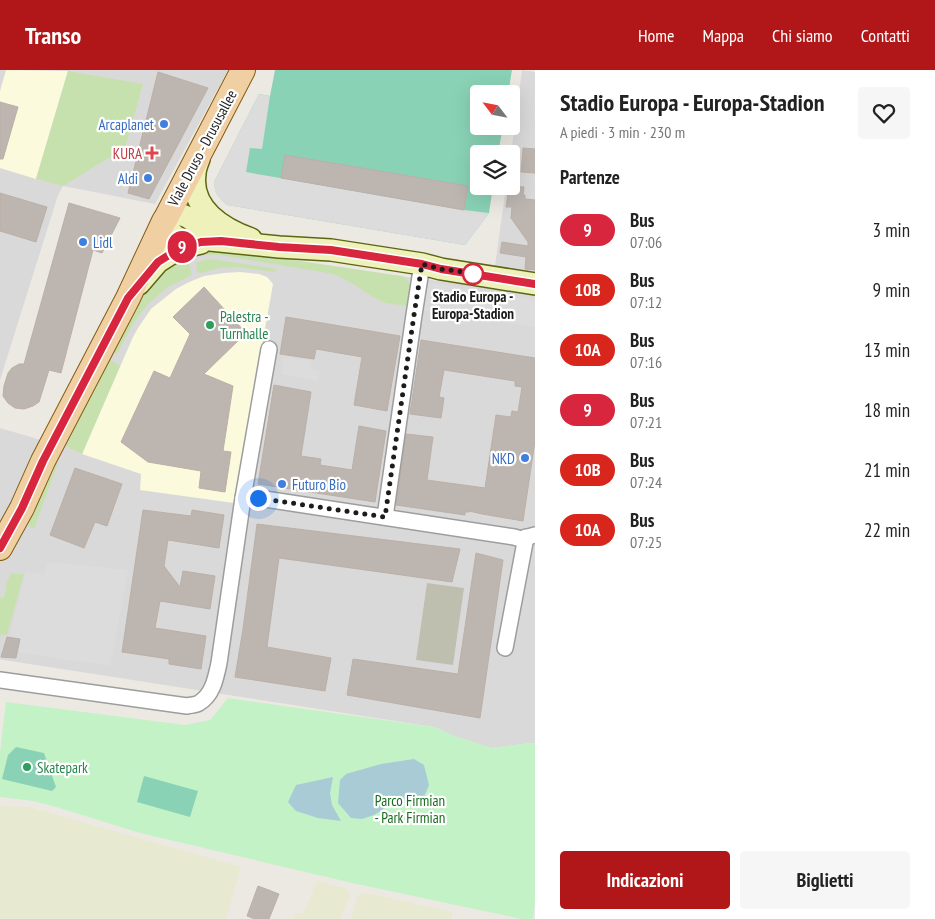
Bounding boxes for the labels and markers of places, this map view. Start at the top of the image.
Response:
place label: Arcaplanet [99,115,154,134]
marker: Arcaplanet [158,118,170,130]
place label: KURA [113,144,143,163]
marker: KURA [146,147,158,159]
place label: Aldi [118,169,138,188]
marker: Aldi [142,172,154,184]
place label: Lidl [93,233,113,252]
marker: Lidl [77,236,89,248]
marker: Stadio Europa - Europa-Stadion [462,263,484,285]
place label: Stadio Europa - Europa-Stadion [432,287,514,323]
place label: Palestra - Turnhalle [220,307,269,343]
marker: Palestra - Turnhalle [204,319,216,331]
place label: NKD [492,449,515,468]
marker: NKD [519,452,531,464]
place label: Futuro Bio [292,475,346,494]
marker: Futuro Bio [276,478,288,490]
place label: Skatepark [37,758,88,777]
marker: Skatepark [21,761,33,773]

